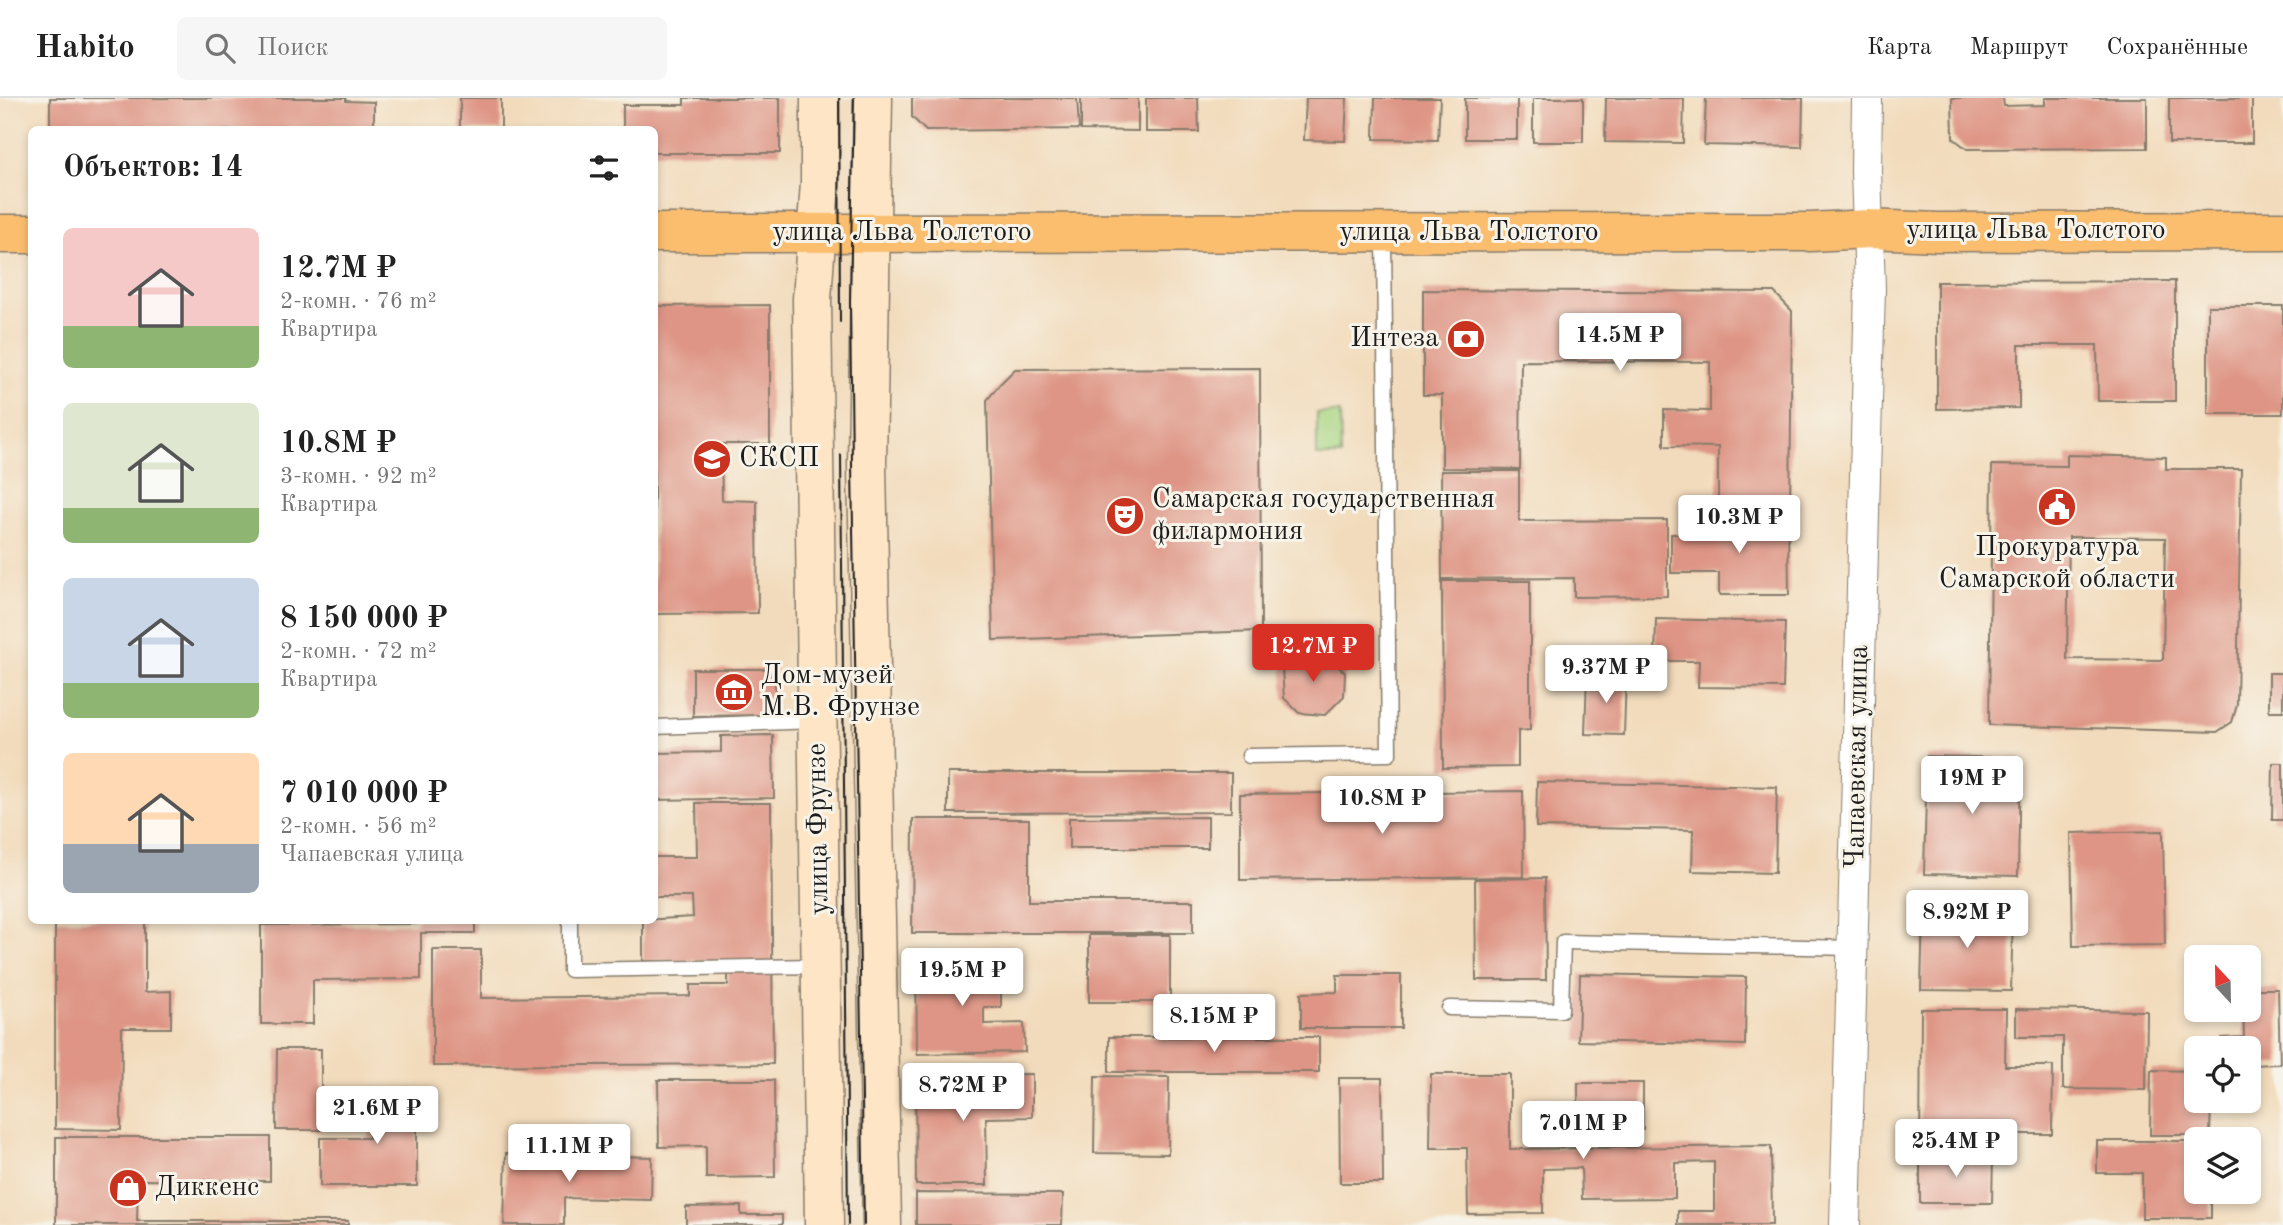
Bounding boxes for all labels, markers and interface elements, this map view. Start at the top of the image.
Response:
search box [177,17,667,80]
icon: search [201,29,239,67]
text: Habito [35,32,135,65]
text: Поиск [257,35,329,61]
text: Карта [1867,36,1932,60]
text: Маршрут [1970,36,2068,60]
text: Сохранённые [2106,36,2248,60]
icon: filters [585,149,623,187]
text: Объектов: 14 [63,153,243,183]
street label: улица Льва Толстого [1906,217,2166,245]
street label: улица Льва Толстого [772,219,1032,247]
street label: улица Льва Толстого [1339,219,1599,247]
text: 12.7M ₽ [280,254,397,284]
icon: home [119,256,203,340]
text: 2-комн. · 76 m² [280,290,437,313]
pin: 14.5M ₽ [1555,314,1685,373]
text: Квартира [280,318,378,341]
bank icon: Интеза [1445,318,1487,360]
text: 14.5M ₽ [1575,324,1665,347]
place label: Интеза [1350,325,1439,353]
text: 10.8M ₽ [280,429,397,459]
icon: home [119,431,203,515]
school or university icon: СКСП [691,438,733,480]
place label: СКСП [739,445,819,473]
text: 3-комн. · 92 m² [280,465,437,488]
place label: Самарская государственная филармония [1152,486,1495,546]
public building icon: Прокуратура Самарской области [2036,486,2078,528]
text: Квартира [280,493,378,516]
theatre icon: Самарская государственная филармония [1104,495,1146,537]
pin: 10.3M ₽ [1674,496,1804,555]
text: 10.3M ₽ [1694,506,1784,529]
place label: Прокуратура Самарской области [1939,534,2175,594]
text: 8 150 000 ₽ [280,604,448,634]
icon: home [119,606,203,690]
pin: 12.7M ₽ [1248,624,1378,684]
text: 12.7M ₽ [1268,635,1358,658]
text: 2-комн. · 72 m² [280,640,437,663]
street label: Чапаевская улица [1842,645,1874,869]
pin: 9.37M ₽ [1541,646,1671,705]
text: 9.37M ₽ [1561,656,1651,679]
place label: Дом-музей М.В. Фрунзе [761,662,920,722]
text: Квартира [280,668,378,691]
museum icon: Дом-музей М.В. Фрунзе [713,671,755,713]
street label: улица Фрунзе [804,743,834,915]
pin: 19M ₽ [1923,756,2021,816]
text: 19M ₽ [1937,767,2007,790]
pin: 10.8M ₽ [1317,776,1447,836]
text: 7 010 000 ₽ [280,779,448,809]
icon: home [119,781,203,865]
text: 10.8M ₽ [1337,787,1427,810]
text: 2-комн. · 56 m² [280,815,437,838]
text: Чапаевская улица [280,843,464,866]
pin: 8.92M ₽ [1902,890,2032,950]
text: 8.92M ₽ [1922,901,2012,924]
north arrow [2184,945,2261,1022]
map controls [2184,945,2261,1204]
pin: 19.5M ₽ [897,948,1027,1008]
text: 19.5M ₽ [917,959,1007,982]
pin: 8.15M ₽ [1149,995,1279,1054]
text: 8.15M ₽ [1169,1005,1259,1028]
button: locate [2184,1036,2261,1113]
pin: 8.72M ₽ [898,1063,1028,1123]
text: 8.72M ₽ [918,1074,1008,1097]
pin: 21.6M ₽ [312,1086,442,1146]
text: 21.6M ₽ [332,1097,422,1120]
pin: 7.01M ₽ [1518,1102,1648,1161]
text: 7.01M ₽ [1538,1112,1628,1135]
pin: 25.4M ₽ [1891,1119,2021,1179]
pin: 11.1M ₽ [504,1124,634,1184]
button: layers [2184,1127,2261,1204]
text: 25.4M ₽ [1911,1130,2001,1153]
text: 11.1M ₽ [524,1135,614,1158]
shop icon: Диккенс [107,1167,149,1209]
place label: Диккенс [155,1174,259,1202]

